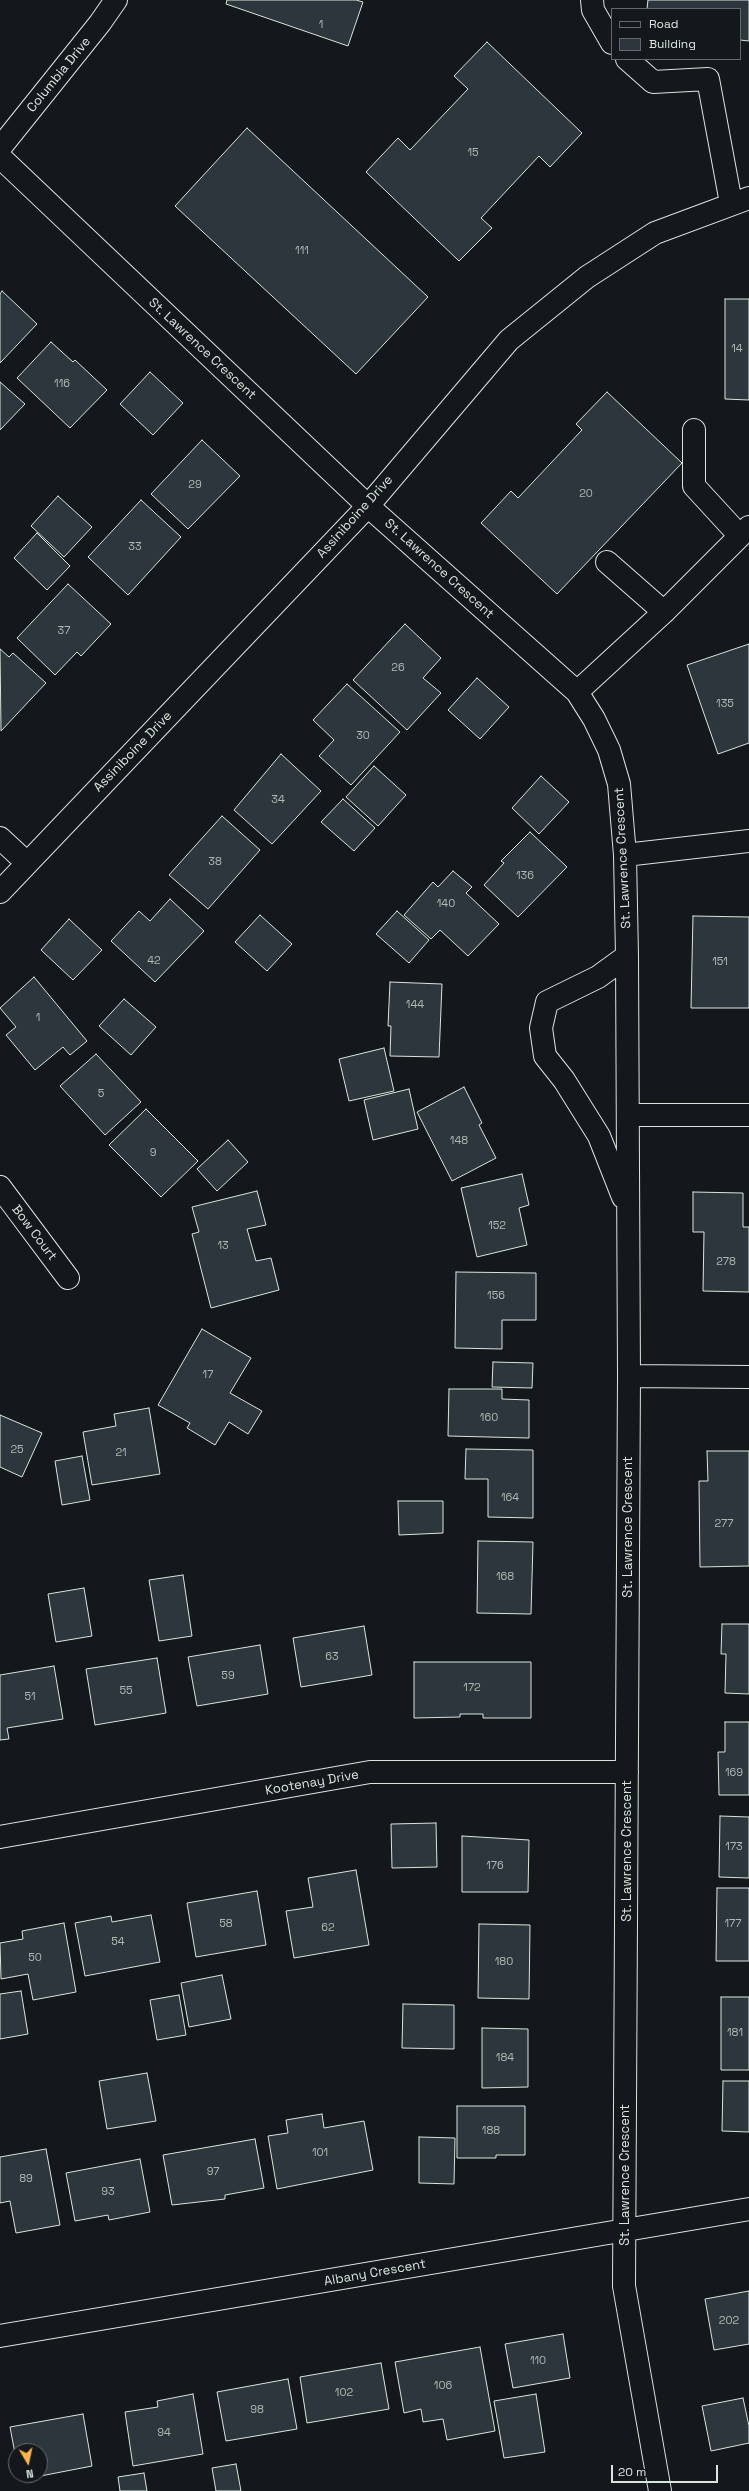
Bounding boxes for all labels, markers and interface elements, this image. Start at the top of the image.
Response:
legend [611,8,741,60]
text: Road [649,16,678,32]
house number: 1 [319,18,323,32]
street label: Columbia Drive [24,34,94,116]
text: Building [649,36,696,52]
house number: 15 [467,146,479,160]
house number: 111 [295,244,309,258]
street label: St. Lawrence Crescent [145,295,259,403]
house number: 14 [731,342,743,356]
house number: 116 [54,377,70,391]
street label: Assiniboine Drive [314,472,396,562]
house number: 29 [188,478,202,492]
house number: 20 [579,487,593,501]
street label: St. Lawrence Crescent [381,516,497,622]
house number: 33 [128,540,142,554]
house number: 37 [58,624,70,638]
house number: 26 [391,661,405,675]
house number: 135 [716,697,734,711]
street label: Assiniboine Drive [91,708,175,796]
house number: 30 [356,729,370,743]
street label: St. Lawrence Crescent [612,787,634,929]
house number: 34 [271,793,285,807]
house number: 38 [208,855,222,869]
house number: 136 [516,869,534,883]
house number: 140 [437,897,455,911]
house number: 42 [147,954,161,968]
house number: 151 [712,955,728,969]
house number: 144 [406,998,424,1012]
house number: 1 [36,1011,40,1025]
house number: 5 [98,1087,104,1101]
house number: 148 [450,1134,468,1148]
house number: 9 [150,1146,156,1160]
street label: Bow Court [8,1202,60,1264]
house number: 152 [488,1219,506,1233]
house number: 13 [217,1239,229,1253]
house number: 278 [716,1255,736,1269]
house number: 156 [487,1289,505,1303]
house number: 17 [203,1368,213,1382]
house number: 160 [480,1411,498,1425]
house number: 25 [10,1443,24,1457]
house number: 21 [115,1446,127,1460]
street label: St. Lawrence Crescent [620,1456,636,1598]
house number: 164 [501,1491,519,1505]
house number: 277 [715,1517,733,1531]
house number: 168 [496,1570,514,1584]
house number: 63 [325,1650,339,1664]
house number: 59 [221,1669,235,1683]
house number: 172 [463,1681,481,1695]
house number: 55 [119,1684,133,1698]
house number: 51 [24,1690,36,1704]
house number: 169 [725,1766,743,1780]
street label: Kootenay Drive [264,1767,360,1799]
street label: St. Lawrence Crescent [619,1780,635,1922]
house number: 173 [725,1840,743,1854]
house number: 176 [486,1859,504,1873]
house number: 58 [219,1917,233,1931]
house number: 177 [724,1917,742,1931]
house number: 62 [321,1921,335,1935]
house number: 54 [111,1935,125,1949]
house number: 50 [28,1951,42,1965]
house number: 180 [495,1955,513,1969]
house number: 181 [727,2026,743,2040]
house number: 184 [496,2051,514,2065]
street label: St. Lawrence Crescent [617,2104,633,2246]
house number: 188 [482,2124,500,2138]
house number: 101 [312,2146,328,2160]
house number: 97 [207,2165,219,2179]
house number: 89 [19,2172,33,2186]
house number: 93 [101,2185,115,2199]
street label: Albany Crescent [323,2256,427,2290]
house number: 202 [719,2314,739,2328]
house number: 110 [530,2354,546,2368]
house number: 106 [434,2379,452,2393]
house number: 102 [335,2386,353,2400]
house number: 98 [250,2403,264,2417]
house number: 94 [157,2426,171,2440]
north arrow [8,2443,48,2483]
scale bar [613,2457,720,2483]
text: 20 m [618,2464,646,2480]
text: N [25,2466,34,2481]

